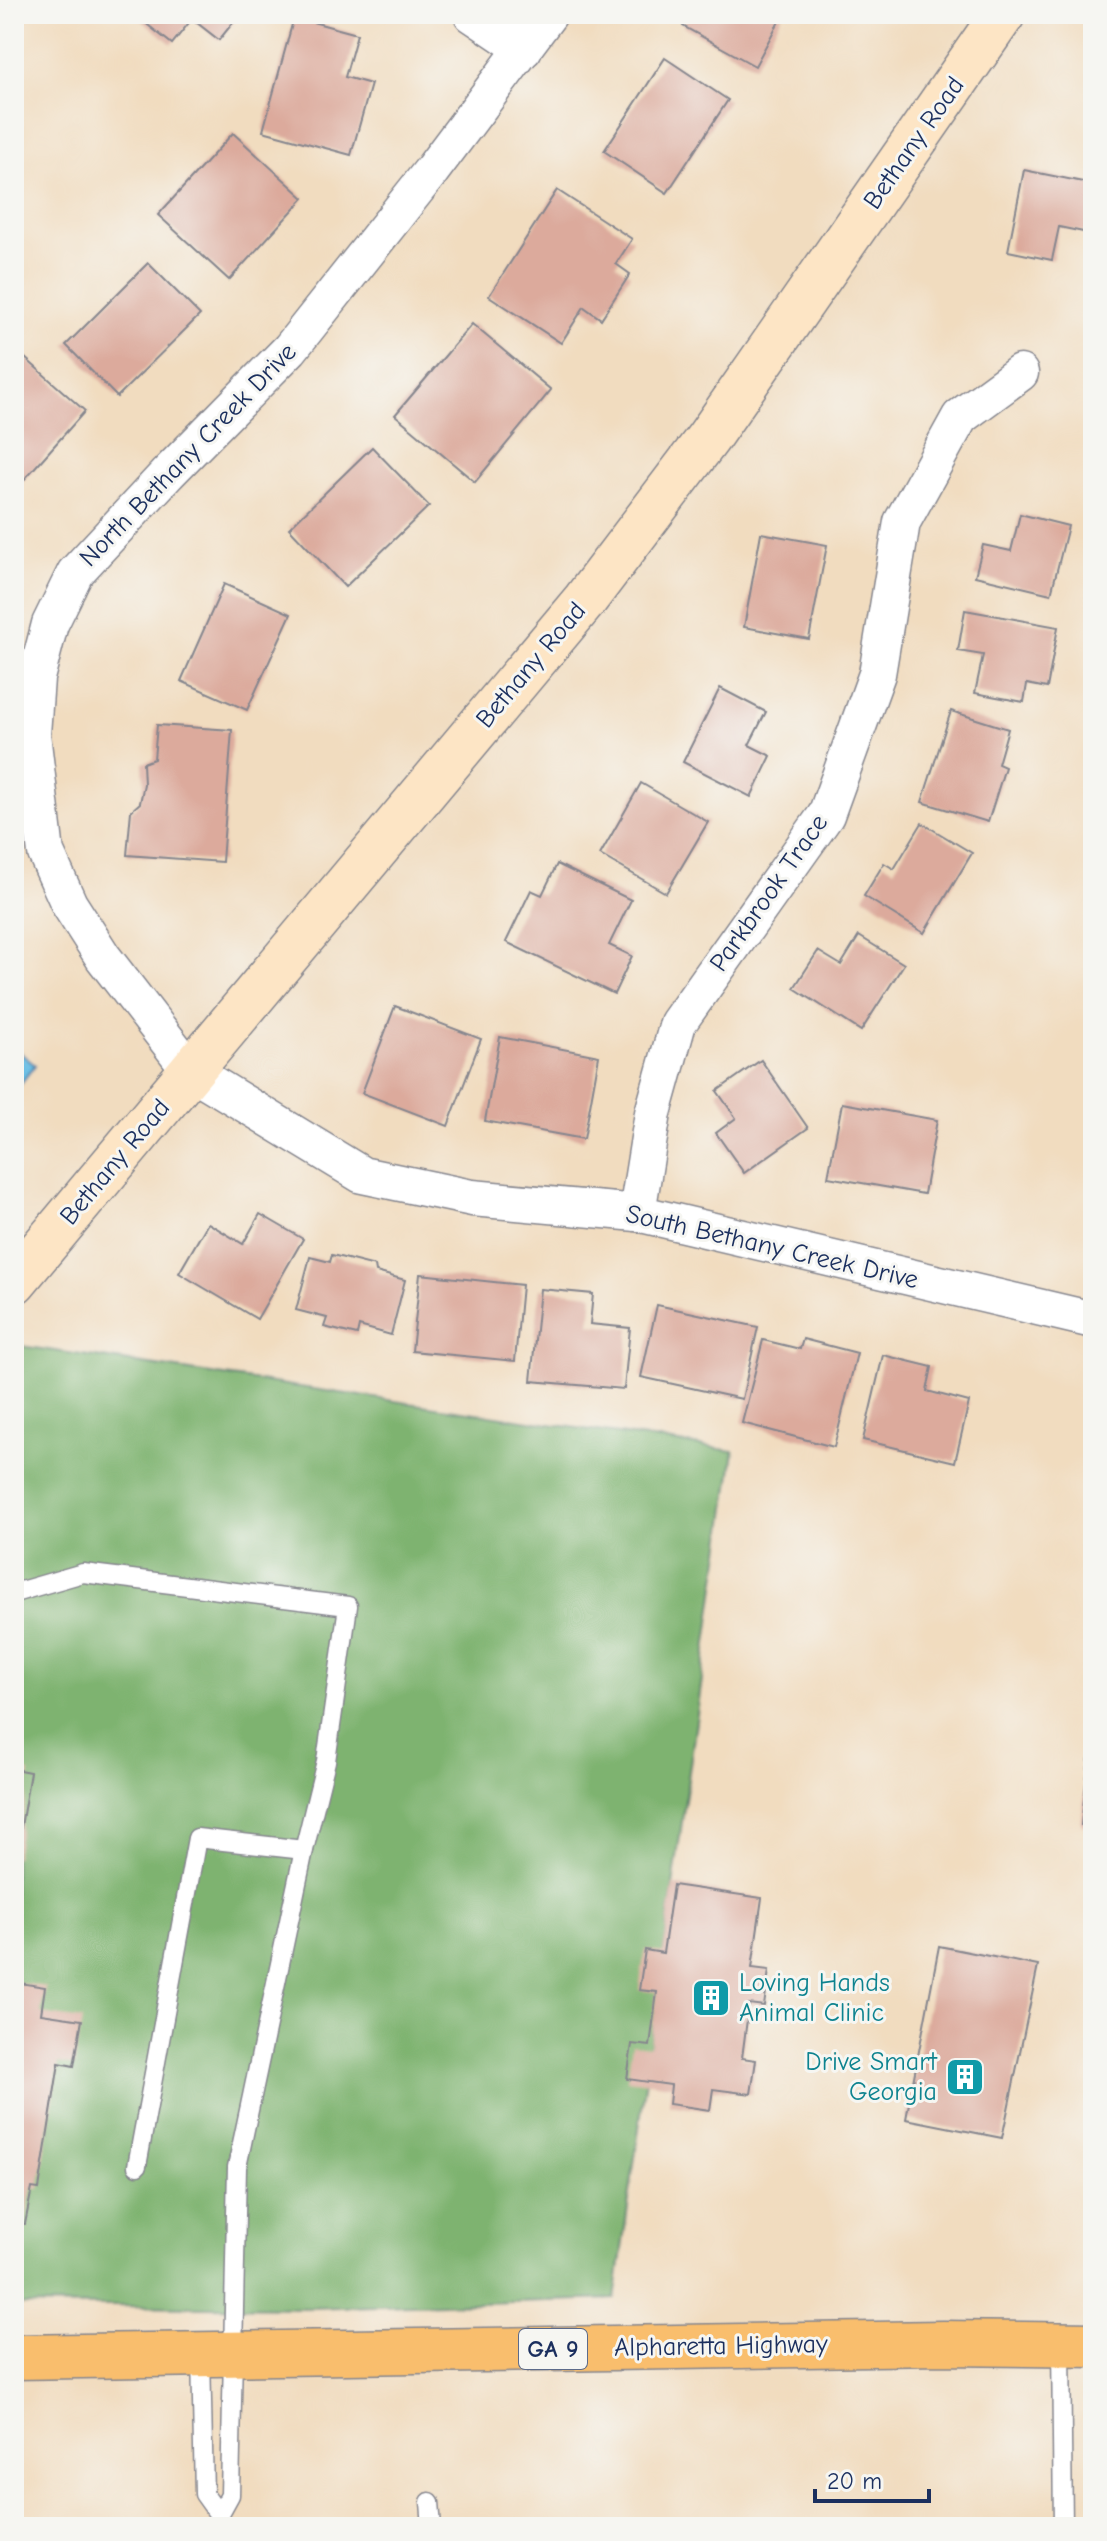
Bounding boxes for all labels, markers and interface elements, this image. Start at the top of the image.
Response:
street label: Bethany Road [857,71,971,215]
street label: North Bethany Creek Drive [73,337,303,573]
street label: Bethany Road [470,596,592,734]
street label: Parkbrook Trace [704,809,834,977]
street label: Bethany Road [54,1093,176,1231]
street label: South Bethany Creek Drive [623,1199,921,1295]
place label: Loving Hands Animal Clinic [739,1968,890,2028]
building icon: Loving Hands Animal Clinic [690,1977,732,2019]
place label: Drive Smart Georgia [805,2047,939,2107]
building icon: Drive Smart Georgia [944,2056,986,2098]
road number: GA 9 [519,2329,587,2369]
street label: Alpharetta Highway [614,2329,828,2363]
scale bar [815,2453,929,2503]
text: 20 m [827,2467,882,2495]

